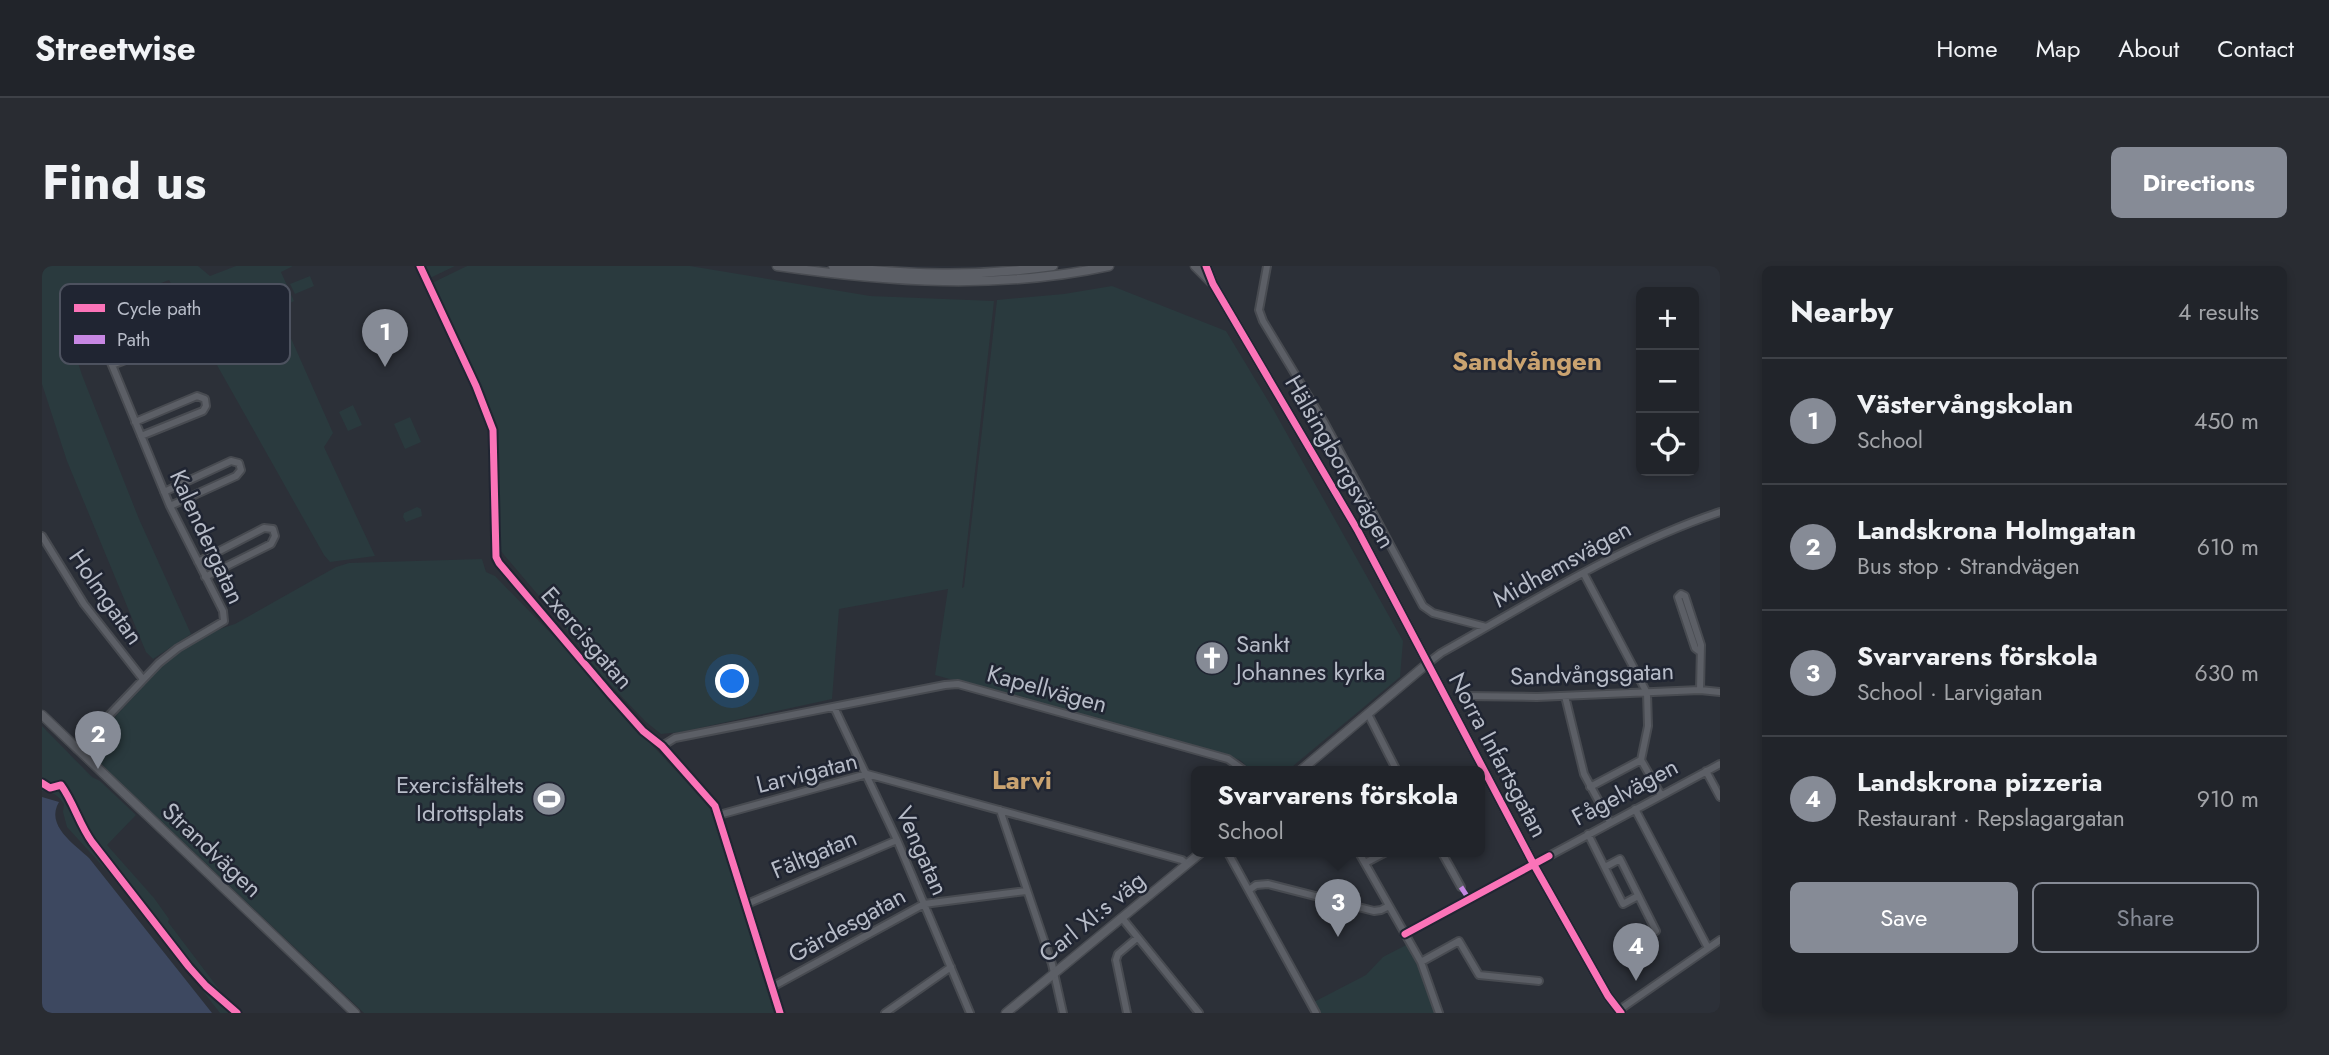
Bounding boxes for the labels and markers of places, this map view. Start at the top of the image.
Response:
pin: 1 [362,309,408,367]
place label: Sankt Johannes kyrka [1233,626,1385,689]
church icon: Sankt Johannes kyrka [1193,639,1231,677]
pin: 2 [75,711,121,769]
place label: Exercisfältets Idrottsplats [396,767,524,830]
sports icon: Exercisfältets Idrottsplats [530,780,568,818]
pin: 3 [1315,879,1361,937]
pin: 4 [1613,923,1659,981]

